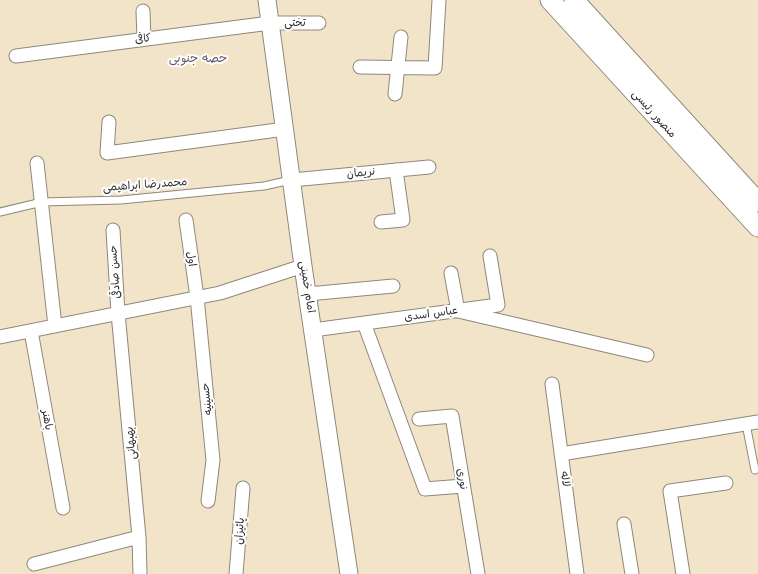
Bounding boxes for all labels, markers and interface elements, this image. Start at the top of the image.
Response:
street label: تختی [284,16,306,30]
street label: کافی [134,31,152,47]
district label: حصه جنوبی [169,52,227,66]
street label: منصور رئیسی [629,87,679,141]
street label: نریمان [346,165,376,181]
street label: محمدرضا ابراهیمی [102,175,188,195]
street label: حسن صادقی [107,245,123,299]
street label: اول [183,250,199,268]
street label: امام خمینی [296,260,318,314]
street label: عباس اسدی [403,304,459,324]
street label: حسینیه [199,382,215,416]
street label: باهنر [39,409,55,431]
street label: بهبهانی [123,426,139,460]
street label: نوری [454,468,470,490]
street label: لاله [558,471,572,487]
street label: پائیزان [232,517,248,545]

